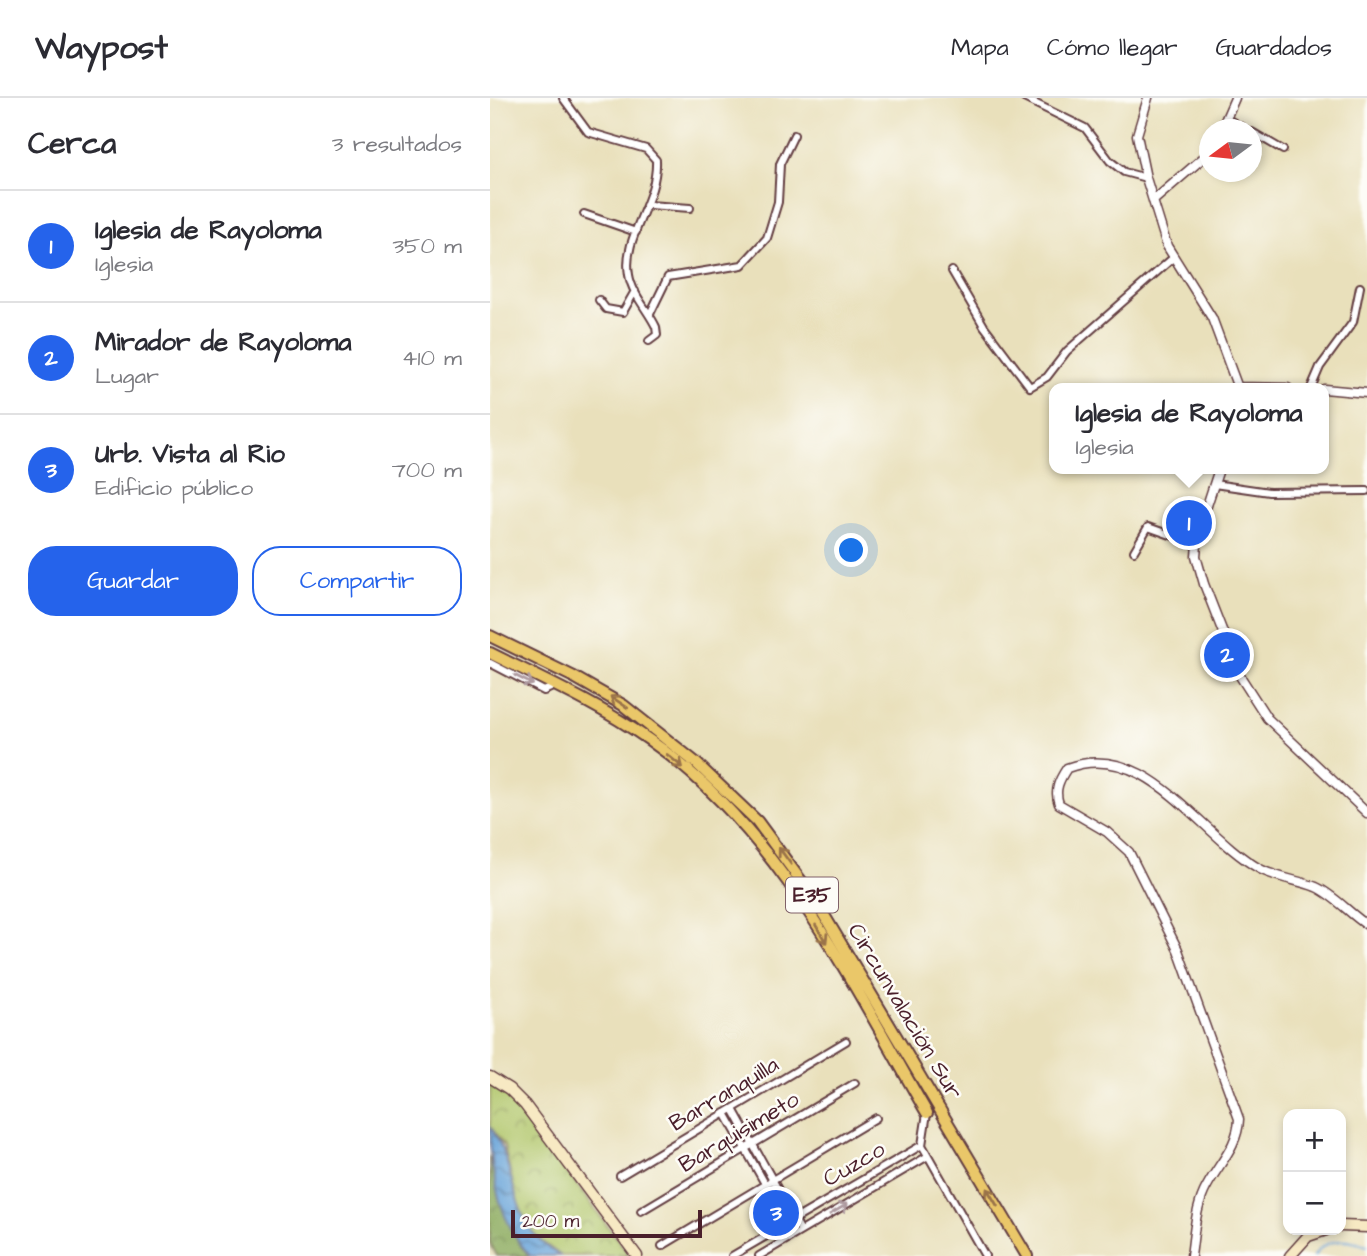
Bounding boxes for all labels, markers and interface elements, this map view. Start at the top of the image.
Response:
text: Waypost [35,25,168,71]
text: Mapa [951,31,1009,65]
text: Cómo llegar [1047,31,1177,65]
text: Guardados [1215,31,1332,65]
north arrow [1199,119,1262,182]
text: Cerca [28,123,116,165]
text: 3 resultados [332,128,462,160]
text: Iglesia de Rayoloma [95,212,322,248]
text: 1 [50,230,52,262]
text: 350 m [392,230,462,262]
text: Iglesia [95,248,153,280]
text: Mirador de Rayoloma [95,324,351,360]
text: 2 [44,342,58,374]
text: 410 m [402,342,462,374]
text: Lugar [95,360,159,392]
popup [1049,383,1329,474]
text: Iglesia de Rayoloma [1076,395,1302,431]
text: Iglesia [1076,431,1134,463]
text: Urb. Vista al Rio [95,436,285,472]
text: 3 [45,454,57,486]
text: 700 m [392,454,462,486]
text: Edificio público [95,472,253,504]
pin: 1 [1166,497,1212,549]
your location [834,533,868,567]
button: Guardar [28,546,238,616]
button: Compartir [252,546,462,616]
pin: 2 [1204,629,1250,681]
one-way arrow [513,674,534,688]
one-way arrow [610,695,629,710]
one-way arrow [666,753,684,768]
one-way arrow [778,847,792,866]
road number: E35 [786,878,838,912]
street label: Circunvalación Sur [840,917,970,1105]
one-way arrow [813,924,828,943]
street label: Barranquilla [663,1049,785,1139]
street label: Barquisimeto [673,1083,805,1181]
map controls [1283,1109,1346,1235]
button: + [1283,1109,1346,1172]
street label: Cuzco [817,1133,891,1195]
button: − [1283,1172,1346,1235]
pin: 3 [753,1187,799,1239]
one-way arrow [984,1188,998,1208]
one-way arrow [828,1201,848,1215]
scale bar [511,1207,702,1239]
text: 200 m [522,1208,579,1235]

